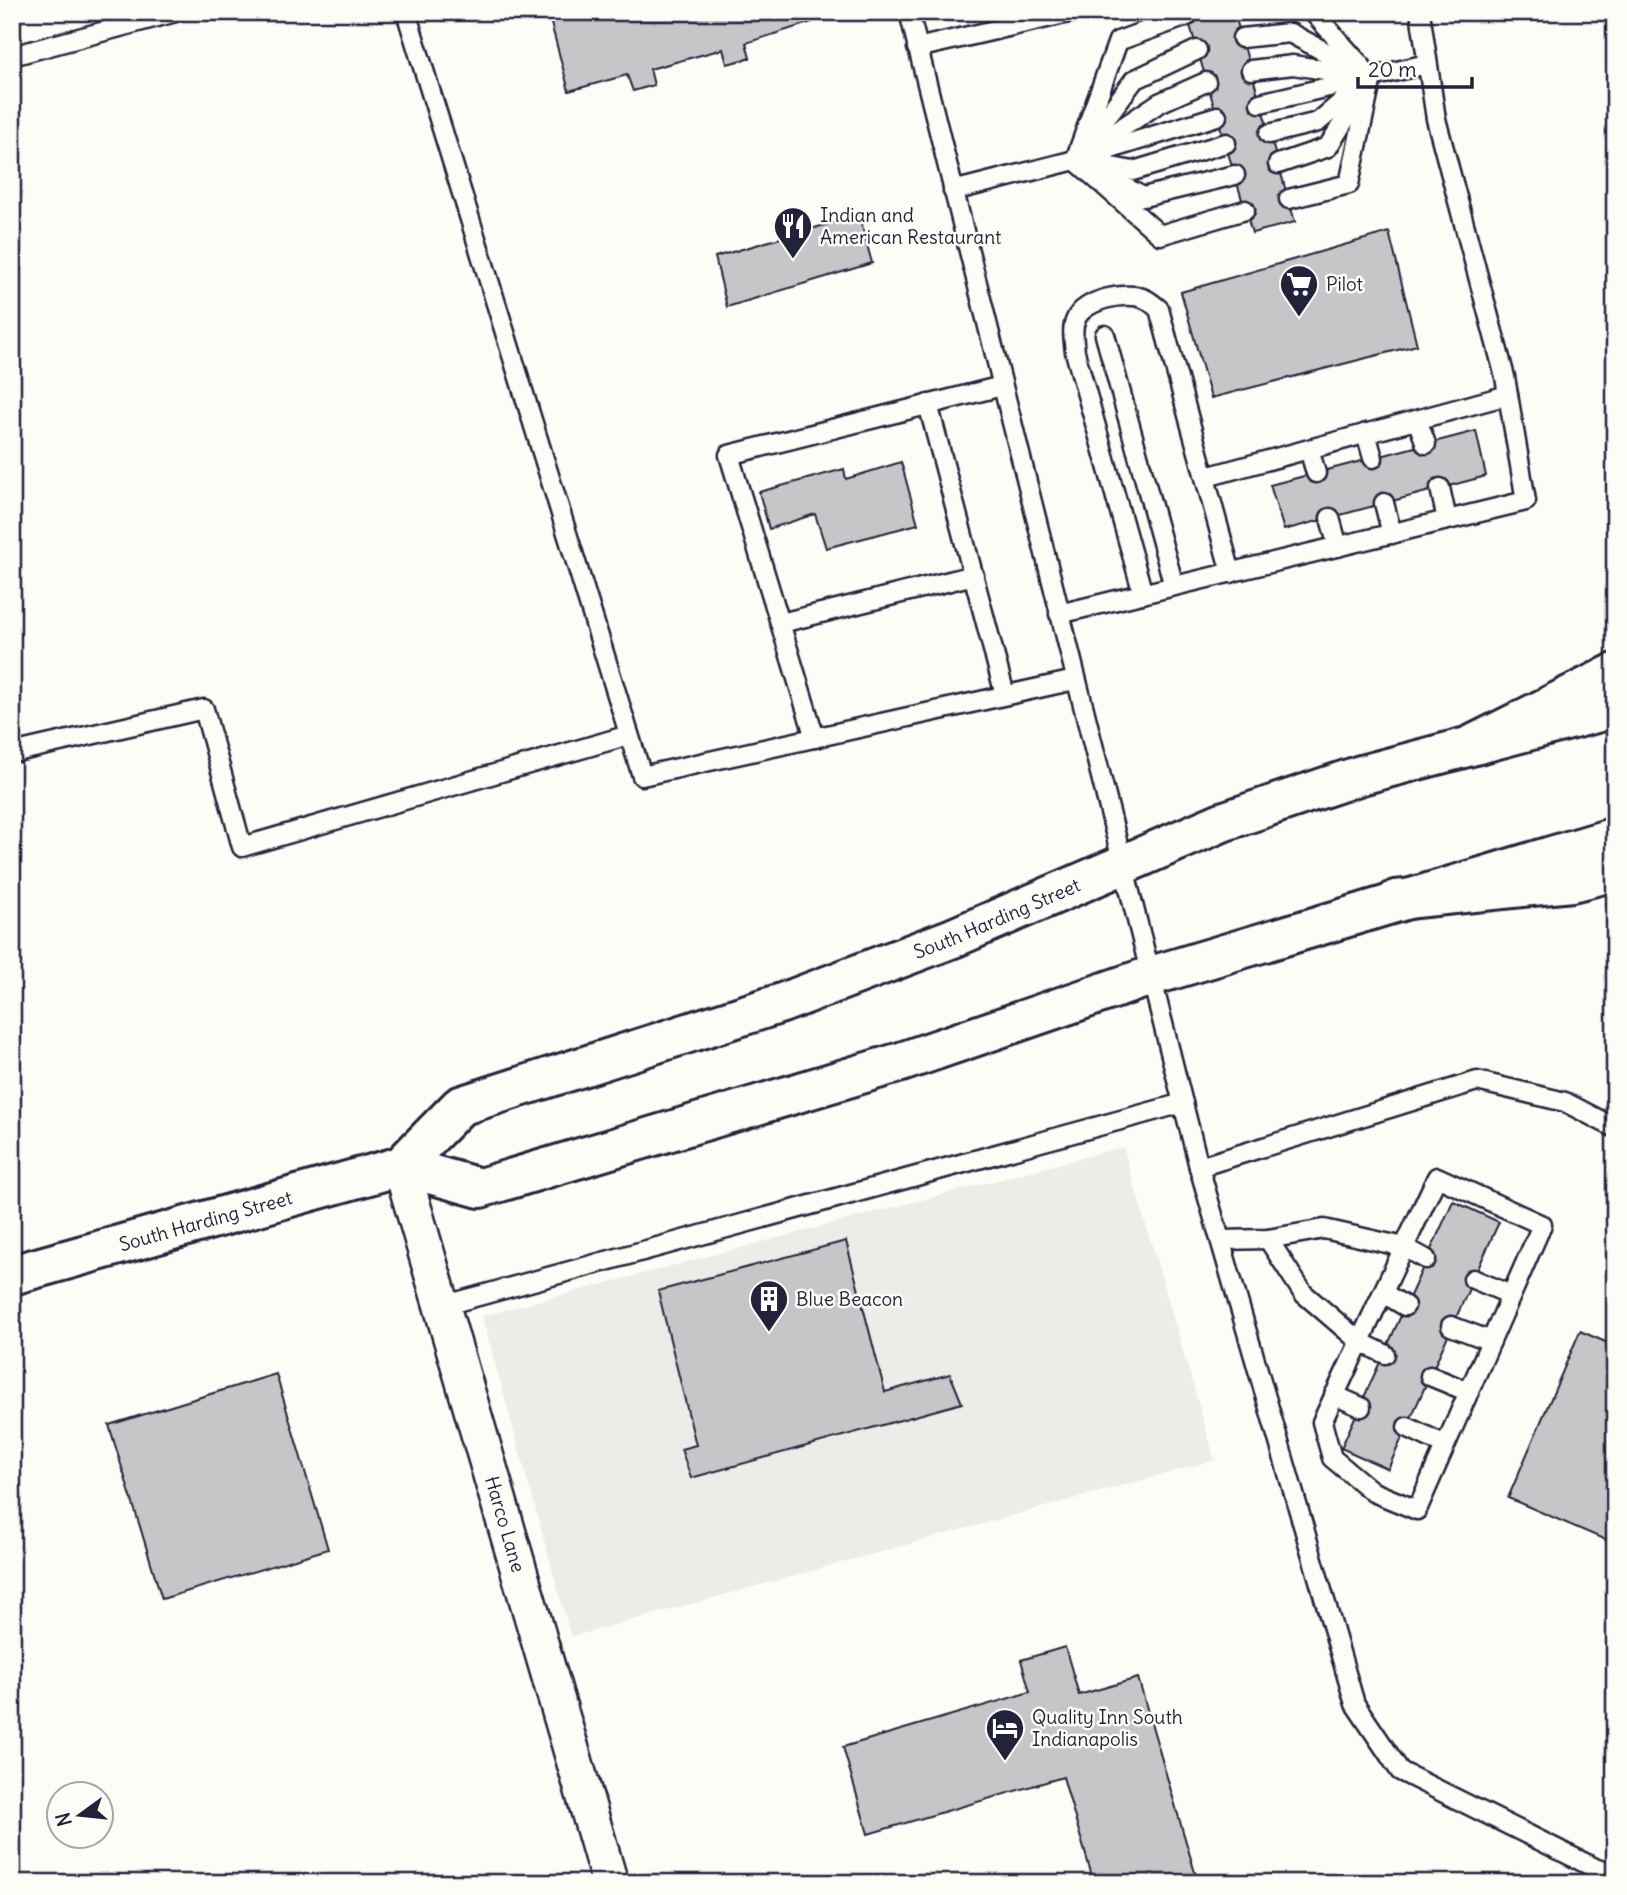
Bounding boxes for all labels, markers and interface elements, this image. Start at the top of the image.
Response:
scale bar [1358,46,1471,90]
text: 20 m [1368,56,1417,83]
place label: Indian and American Restaurant [820,203,1001,249]
restaurant icon: Indian and American Restaurant [772,205,814,260]
supermarket icon: Pilot [1278,263,1320,318]
place label: Pilot [1326,272,1363,296]
street label: South Harding Street [910,873,1084,964]
street label: South Harding Street [116,1185,295,1256]
building icon: Blue Beacon [748,1278,790,1333]
place label: Blue Beacon [796,1287,903,1311]
street label: Harco Lane [480,1473,531,1575]
place label: Quality Inn South Indianapolis [1032,1705,1183,1751]
hotel icon: Quality Inn South Indianapolis [984,1707,1026,1762]
north arrow [46,1780,116,1850]
text: N [50,1810,77,1829]

